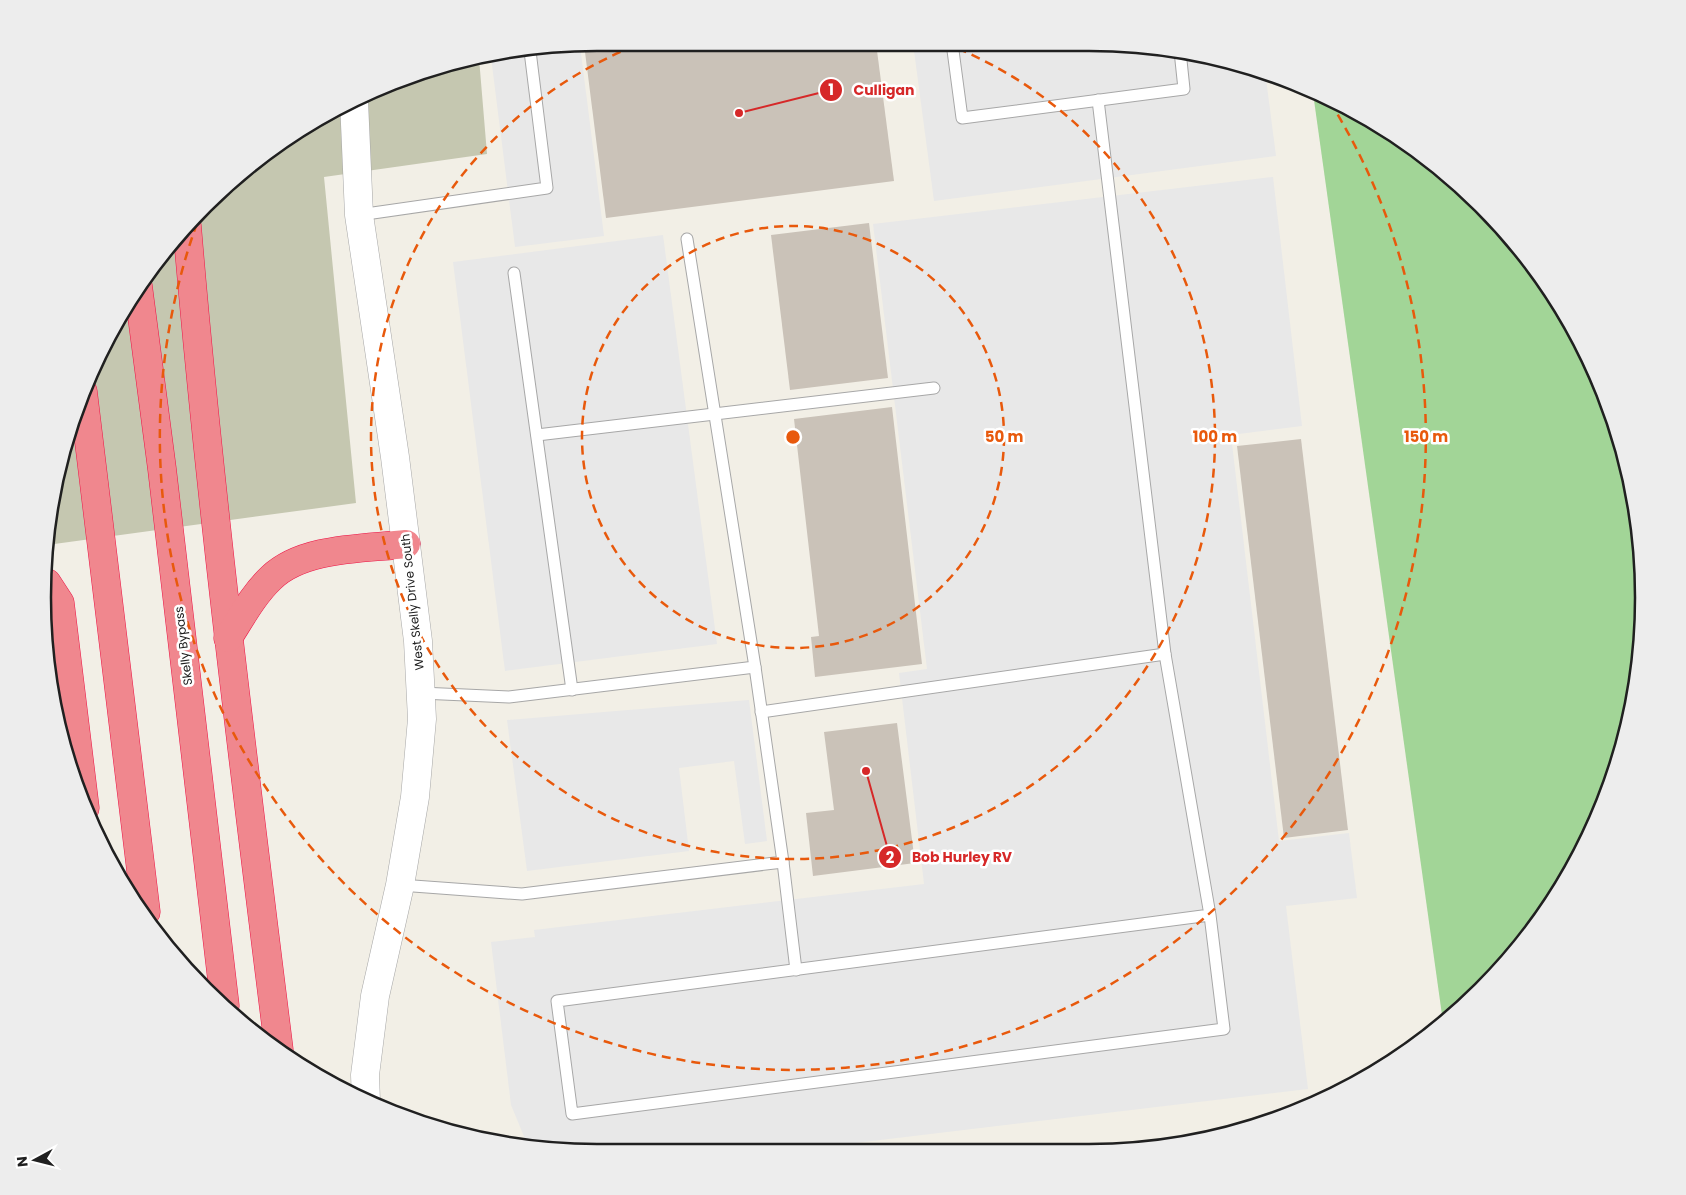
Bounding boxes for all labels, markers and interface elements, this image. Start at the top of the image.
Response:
callout: Culligan [818,75,924,104]
text: 1 [828,79,834,100]
text: Culligan [854,80,914,100]
text: 50 m [985,426,1023,447]
text: 100 m [1193,426,1237,447]
text: 150 m [1404,426,1448,447]
centre of rings [784,428,802,446]
street label: West Skelly Drive South [396,533,428,671]
street label: Skelly Bypass [170,606,196,686]
callout: Bob Hurley RV [877,843,1022,872]
text: 2 [886,847,895,868]
text: Bob Hurley RV [912,847,1013,867]
north arrow [10,1135,60,1185]
text: N [12,1155,33,1168]

